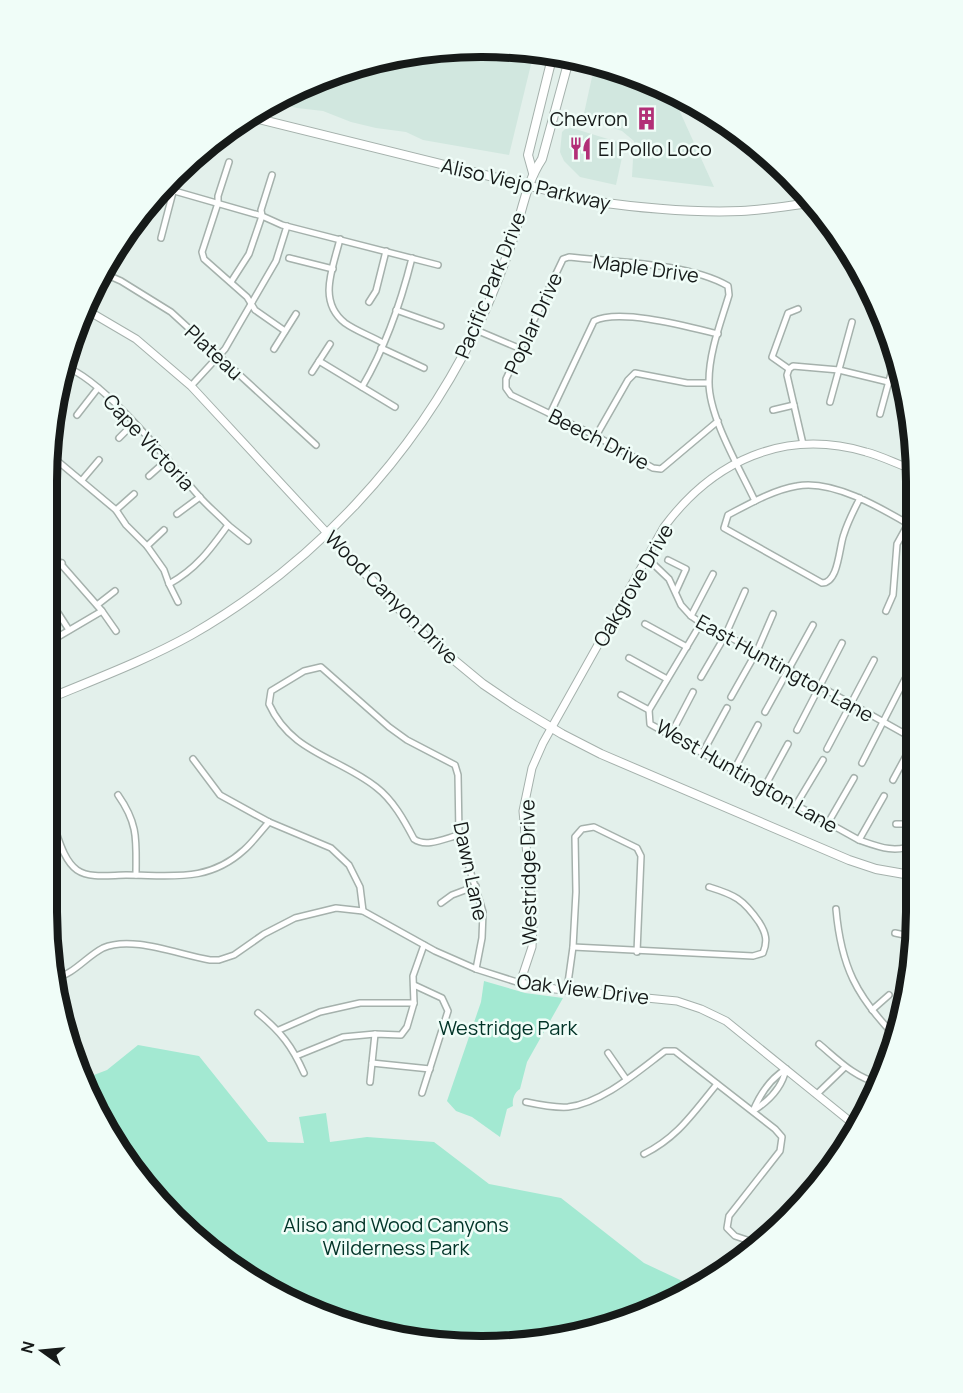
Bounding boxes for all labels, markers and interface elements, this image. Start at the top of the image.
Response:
place label: Chevron [550,105,628,132]
building icon: Chevron [633,105,659,131]
restaurant icon: El Pollo Loco [567,135,593,161]
place label: El Pollo Loco [598,135,712,162]
street label: Aliso Viejo Parkway [439,151,614,217]
street label: Pacific Park Drive [448,208,532,362]
street label: Maple Drive [591,247,701,289]
street label: Poplar Drive [498,268,568,378]
street label: Plateau [179,318,249,386]
street label: Cape Victoria [97,388,201,496]
street label: Beech Drive [544,402,654,476]
street label: Oakgrove Drive [587,518,679,652]
street label: Wood Canyon Drive [319,524,465,670]
street label: East Huntington Lane [691,608,879,728]
street label: West Huntington Lane [651,713,843,839]
street label: Westridge Drive [513,799,543,945]
street label: Dawn Lane [447,819,495,923]
street label: Oak View Drive [515,967,651,1011]
park label: Westridge Park [439,1014,578,1041]
park label: Aliso and Wood Canyons Wilderness Park [283,1211,509,1261]
north arrow [12,1321,72,1381]
text: N [15,1339,40,1356]

